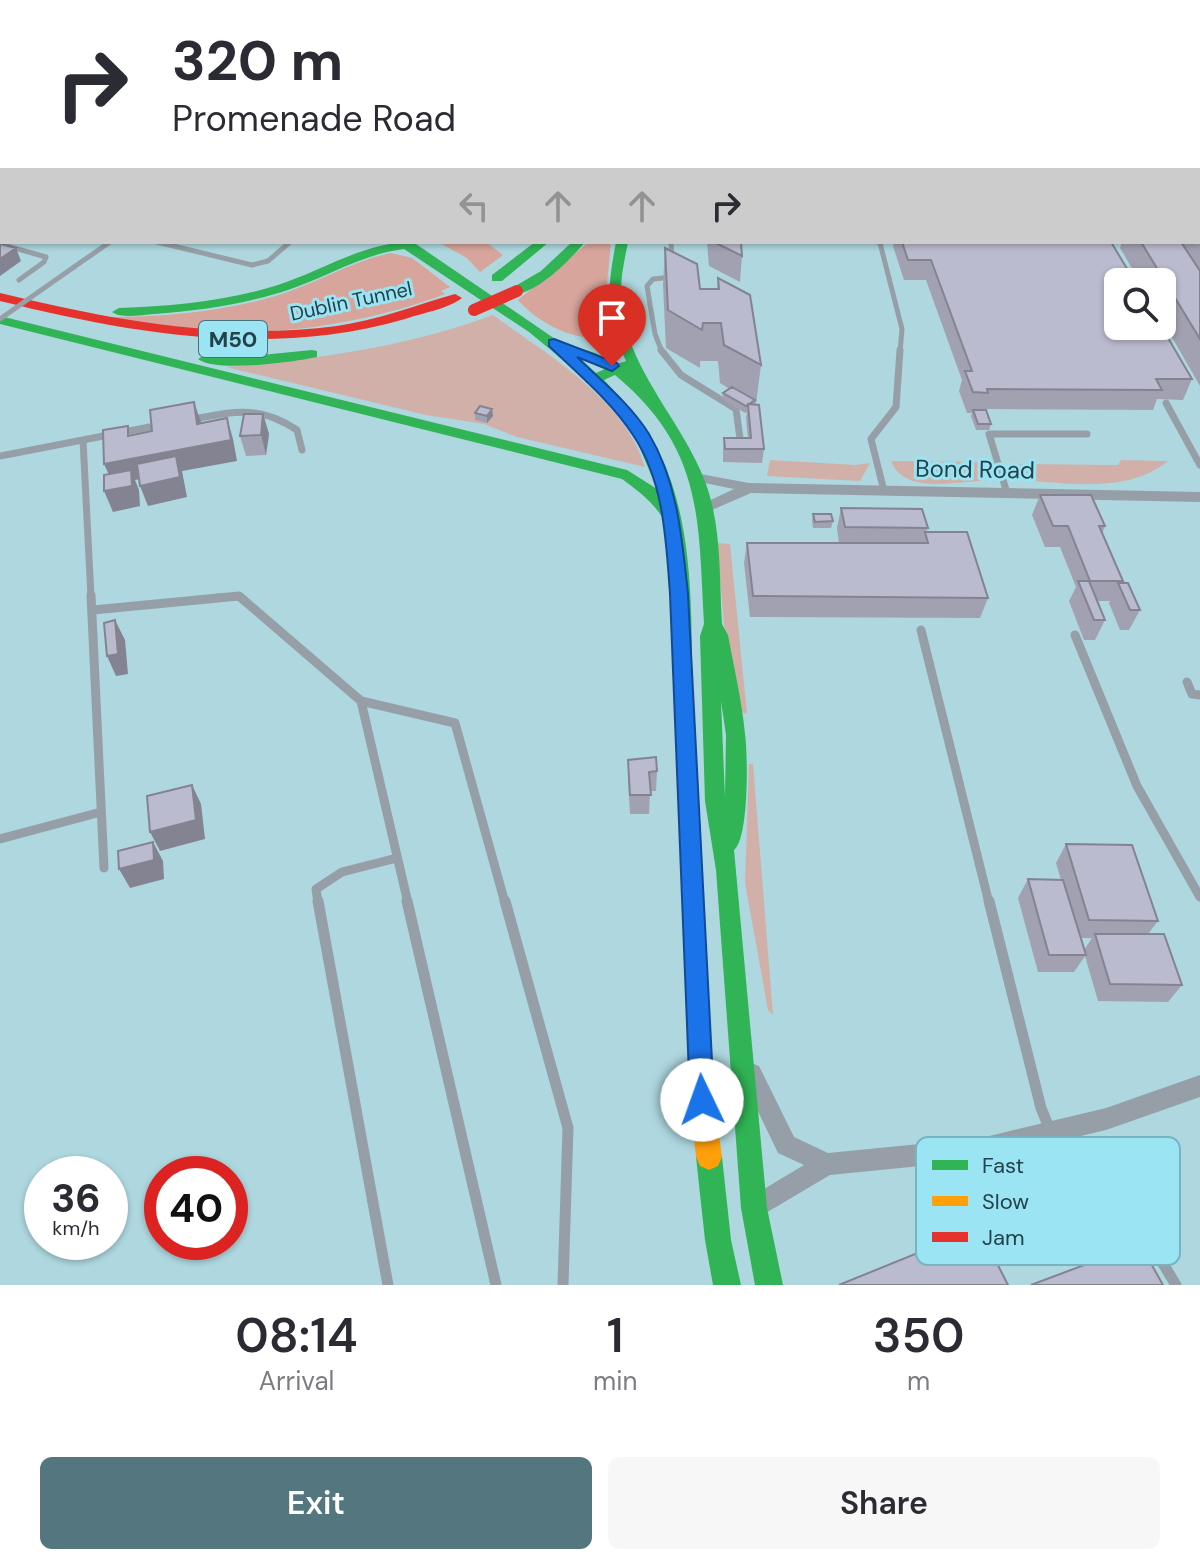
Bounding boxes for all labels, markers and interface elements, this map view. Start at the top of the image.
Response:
text: 320 m [172,24,343,97]
icon: right [40,32,144,136]
text: Promenade Road [172,95,456,142]
icon: left [452,184,496,228]
icon: ahead [536,184,580,228]
icon: ahead [620,184,664,228]
icon: right [704,184,748,228]
map controls [1104,268,1176,340]
button: search [1104,268,1176,340]
street label: Dublin Tunnel [288,275,414,327]
pin [578,284,646,366]
icon: arrive [590,296,634,340]
road number: M50 [199,321,267,357]
street label: Bond Road [915,452,1035,486]
position arrow [660,1058,744,1142]
legend [916,1137,1180,1265]
text: Fast [982,1151,1024,1180]
speed limit sign: 40 [144,1156,248,1260]
text: 36 [51,1172,101,1224]
text: Slow [982,1187,1029,1216]
text: km/h [52,1215,100,1241]
text: Jam [982,1223,1025,1252]
text: 08:14 [235,1304,358,1367]
text: 1 [607,1304,624,1367]
text: 350 [873,1304,965,1367]
text: Arrival [259,1364,334,1398]
text: min [593,1364,637,1398]
text: m [907,1364,930,1398]
button: Exit [40,1457,592,1549]
button: Share [608,1457,1160,1549]

